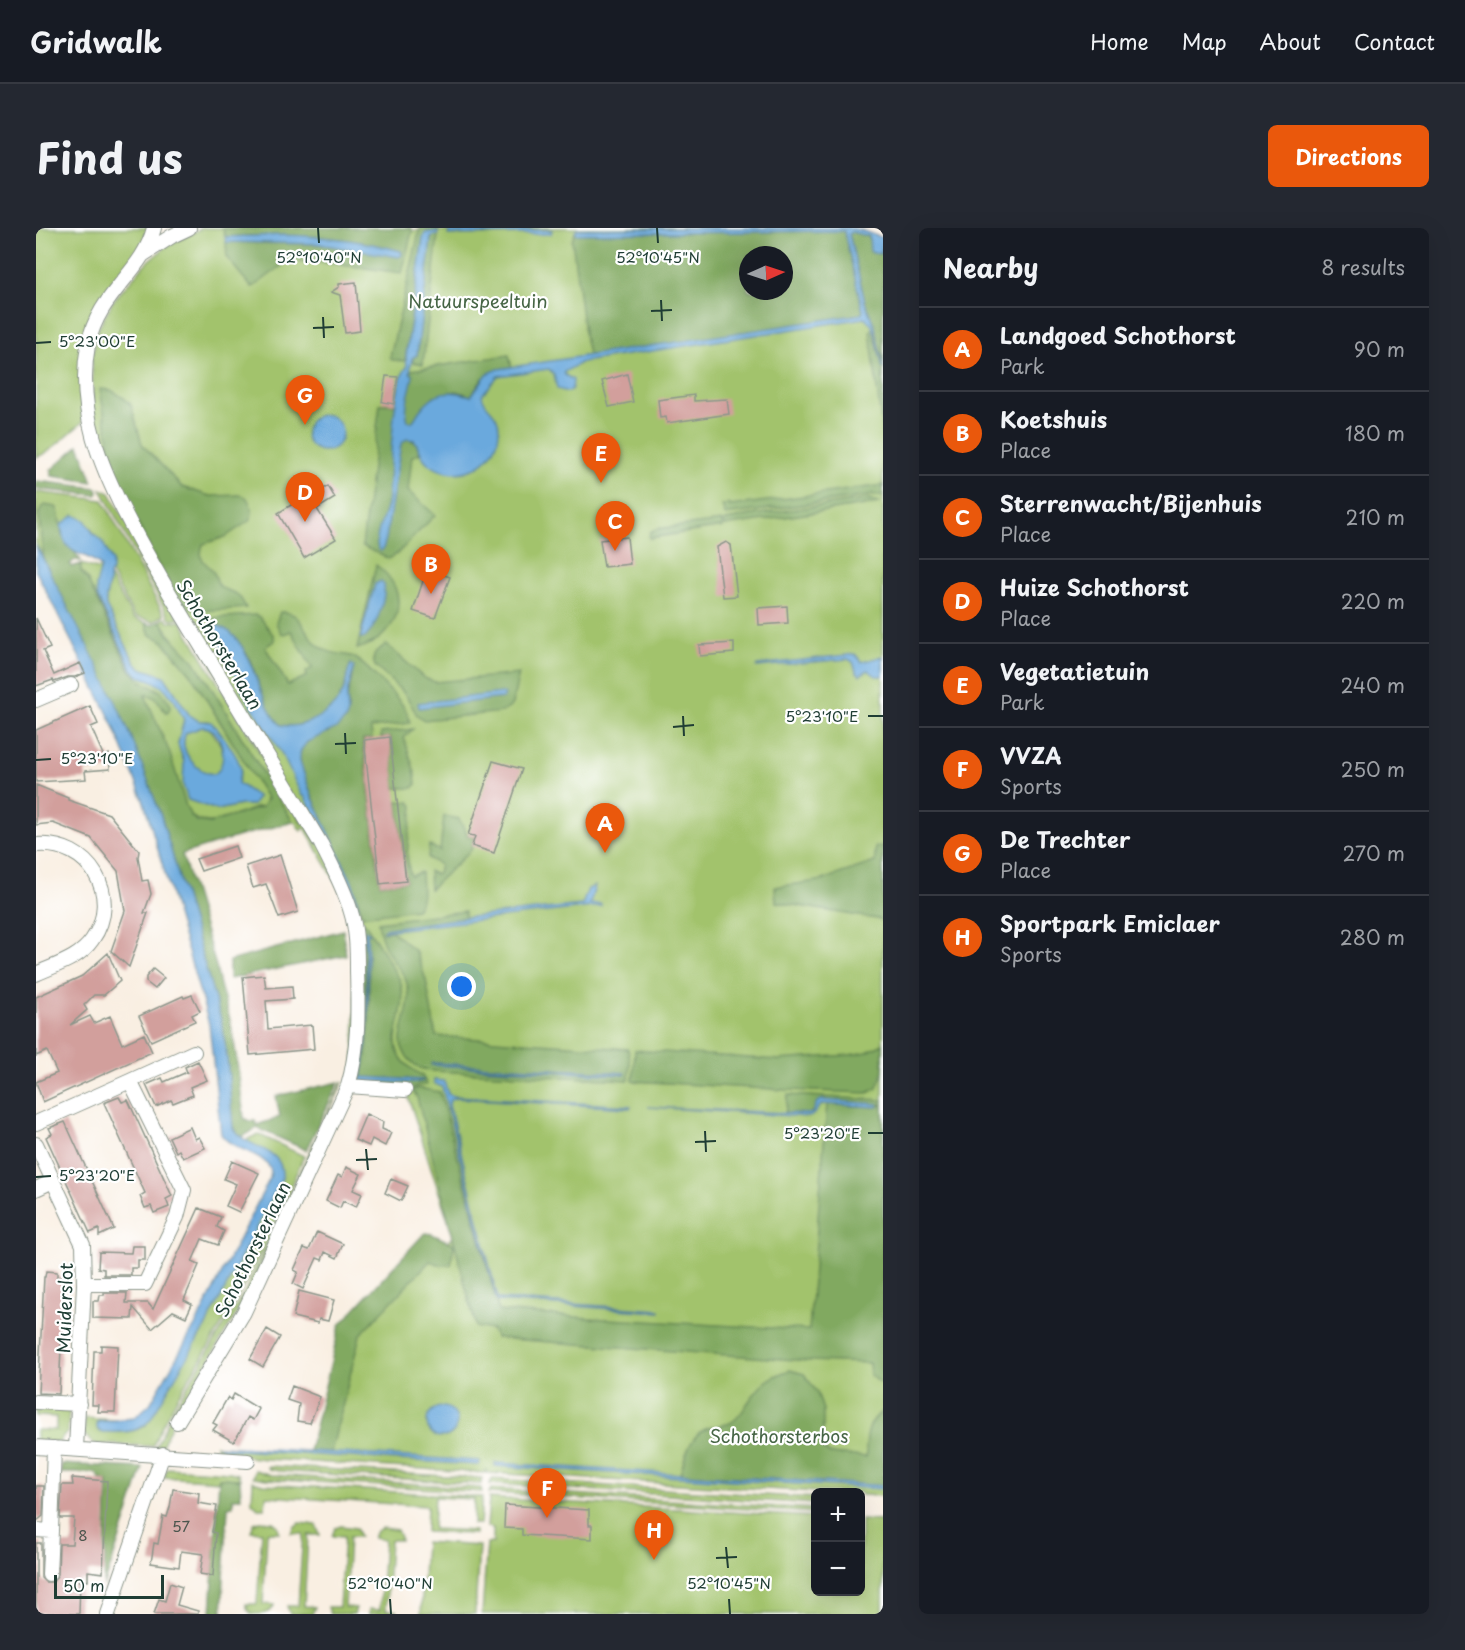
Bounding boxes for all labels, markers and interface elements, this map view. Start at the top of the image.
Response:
text: Gridwalk [30,20,162,63]
text: Home [1090,25,1149,57]
text: Map [1182,25,1227,57]
text: About [1260,25,1321,57]
text: Contact [1354,25,1435,57]
text: Find us [36,125,183,188]
button: Directions [1268,125,1429,187]
text: 52°10'40"N [276,245,362,268]
text: 52°10'45"N [616,245,700,268]
north arrow [739,246,793,300]
text: Nearby [943,248,1038,287]
text: 8 results [1321,252,1405,282]
park label: Natuurspeeltuin [408,287,548,314]
text: Landgoed Schothorst [1000,318,1236,351]
text: 5°23'00"E [59,329,135,352]
text: A [955,334,970,364]
text: 90 m [1354,334,1405,364]
text: Park [1000,351,1045,381]
pin: G [286,376,324,425]
text: Koetshuis [1000,402,1107,435]
text: B [956,418,969,448]
text: 180 m [1345,418,1405,448]
pin: E [582,434,620,483]
text: Place [1000,435,1051,465]
pin: D [286,472,324,522]
text: Sterrenwacht/Bijenhuis [1000,486,1262,519]
pin: C [596,502,634,551]
text: C [955,502,970,532]
text: 210 m [1346,502,1405,532]
text: Place [1000,519,1051,549]
pin: B [412,544,450,594]
text: Huize Schothorst [1000,570,1189,603]
street label: Schothorsterlaan [170,574,270,714]
text: D [955,586,970,616]
text: 220 m [1341,586,1405,616]
text: Place [1000,603,1051,633]
text: Vegetatietuin [1000,654,1149,687]
text: E [956,670,969,700]
text: 240 m [1340,670,1405,700]
text: Park [1000,687,1045,717]
text: 5°23'10"E [786,704,858,727]
text: VVZA [1000,738,1062,771]
text: 5°23'10"E [61,746,133,769]
text: F [957,754,968,784]
text: 250 m [1341,754,1405,784]
text: Sports [1000,771,1062,801]
pin: A [586,804,624,853]
text: De Trechter [1000,822,1130,855]
text: G [954,838,971,868]
text: 270 m [1342,838,1405,868]
text: Place [1000,855,1051,885]
text: Sportpark Emiclaer [1000,906,1220,939]
text: H [955,922,970,952]
text: 280 m [1340,922,1405,952]
text: Sports [1000,939,1062,969]
your location [447,972,476,1001]
text: 5°23'20"E [784,1121,860,1144]
text: 5°23'20"E [59,1163,135,1186]
street label: Schothorsterlaan [207,1177,297,1321]
street label: Muiderslot [49,1262,79,1354]
park label: Schothorsterbos [709,1422,849,1449]
pin: F [528,1468,566,1518]
map controls [811,1488,865,1596]
button: + [811,1488,865,1542]
pin: H [634,1510,674,1560]
house number: 57 [172,1514,190,1537]
house number: 8 [78,1523,88,1546]
button: − [811,1542,865,1596]
text: 52°10'40"N [347,1571,433,1594]
text: 52°10'45"N [687,1571,771,1594]
scale bar [54,1572,164,1600]
text: 50 m [63,1573,104,1597]

